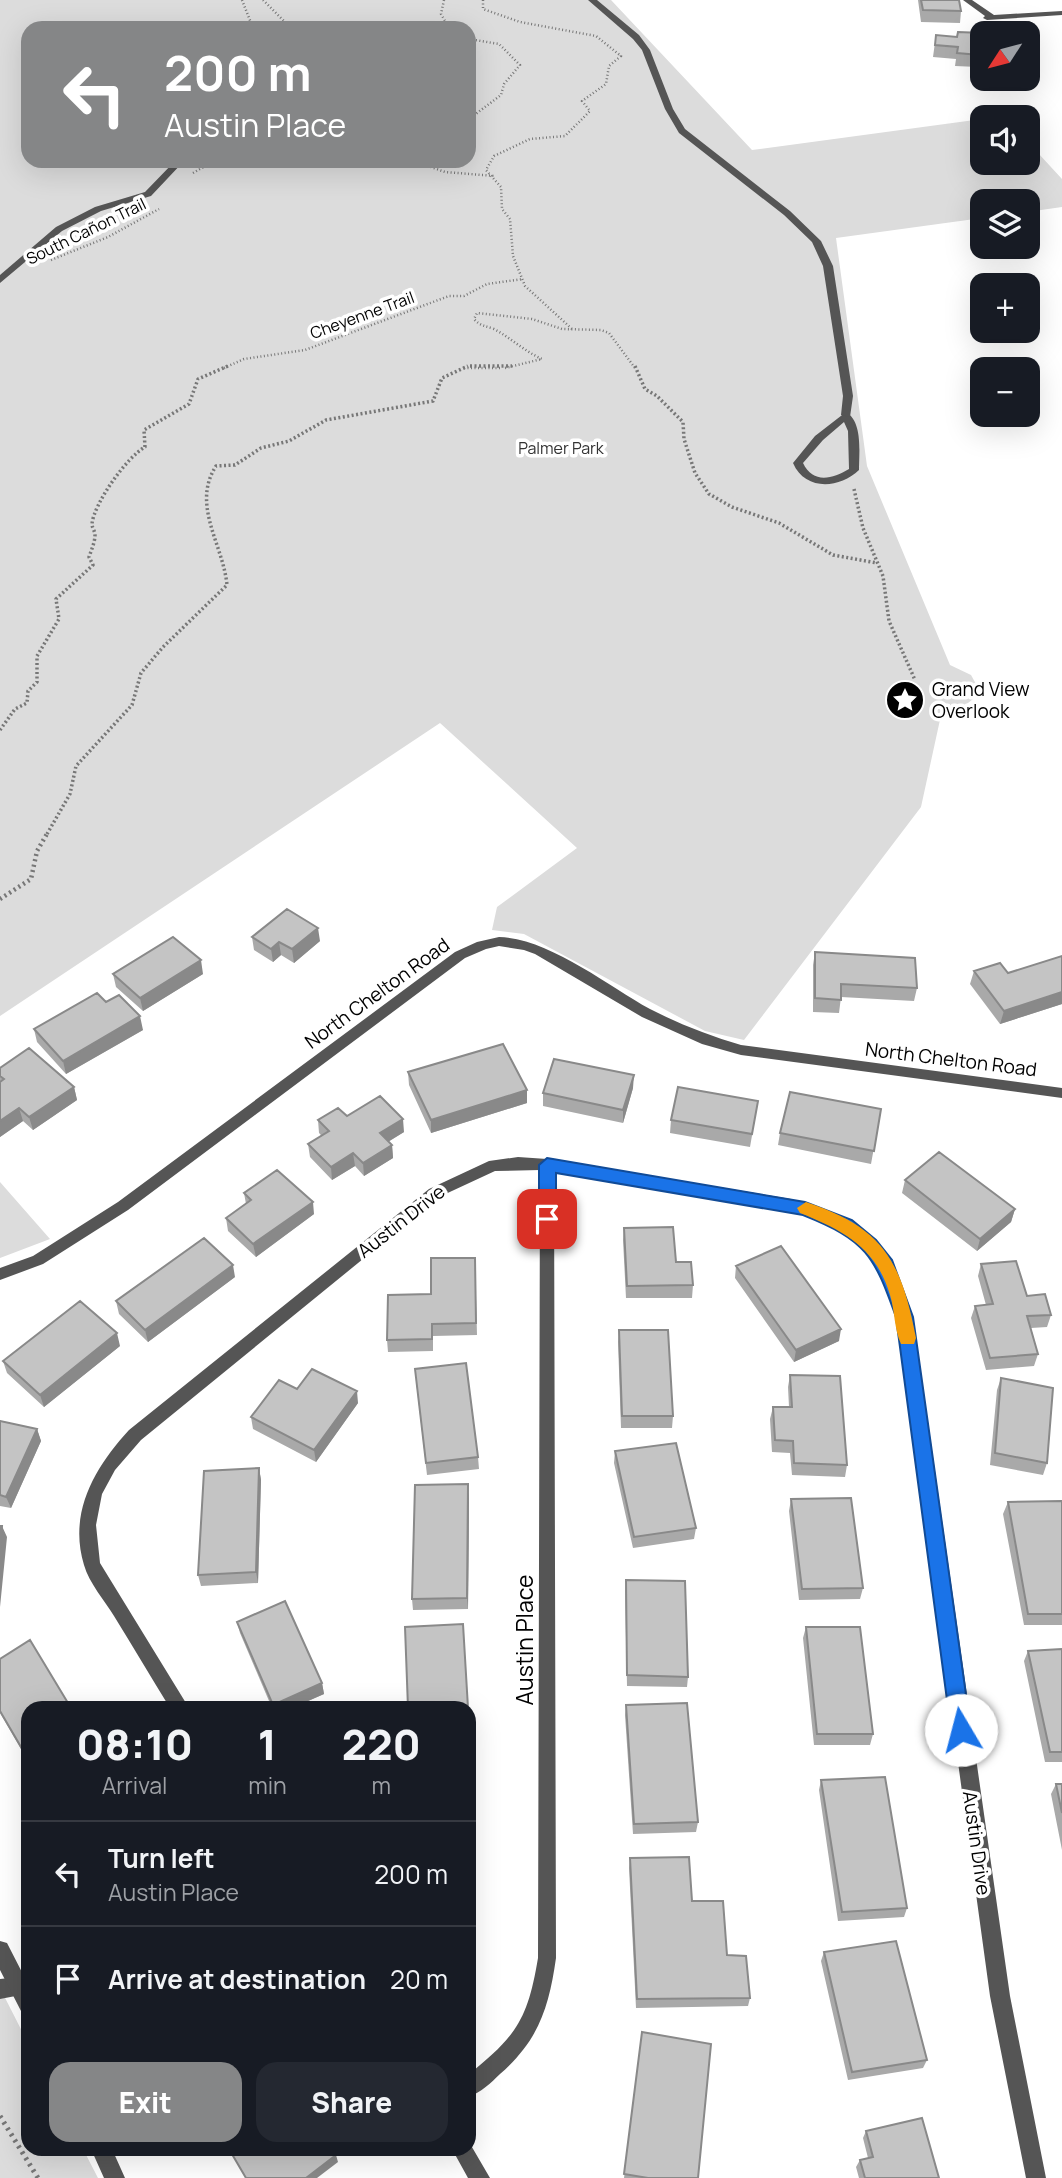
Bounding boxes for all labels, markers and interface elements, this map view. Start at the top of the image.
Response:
north arrow [970,21,1040,91]
map controls [970,21,1040,427]
text: 200 m [164,39,312,106]
icon: left [49,49,140,140]
text: Austin Place [164,103,346,147]
button: sound [970,105,1040,175]
button: layers [970,189,1040,259]
street label: South Cañon Trail [23,193,149,269]
button: + [970,273,1040,343]
street label: Cheyenne Trail [307,286,417,344]
button: − [970,357,1040,427]
park label: Palmer Park [518,437,605,459]
place label: Grand View Overlook [932,676,1030,724]
place icon: Grand View Overlook [884,679,926,721]
street label: North Chelton Road [299,932,455,1054]
street label: North Chelton Road [864,1036,1038,1082]
street label: Austin Drive [352,1178,450,1264]
pin [517,1189,577,1249]
icon: arrive [528,1200,566,1238]
street label: Austin Place [508,1574,540,1706]
position arrow [924,1693,998,1767]
text: 08:10 [76,1715,193,1773]
text: 1 [258,1715,277,1773]
text: 220 [342,1715,421,1773]
text: Arrival [102,1769,167,1801]
text: min [248,1769,287,1801]
text: m [372,1769,391,1801]
street label: Austin Drive [957,1789,997,1897]
text: Turn left [108,1840,215,1876]
icon: left [49,1855,87,1893]
text: 200 m [374,1856,448,1892]
text: Austin Place [108,1876,239,1908]
icon: arrive [49,1960,87,1998]
text: Arrive at destination [108,1961,366,1997]
text: 20 m [390,1961,448,1997]
button: Exit [49,2062,242,2142]
button: Share [256,2062,448,2142]

